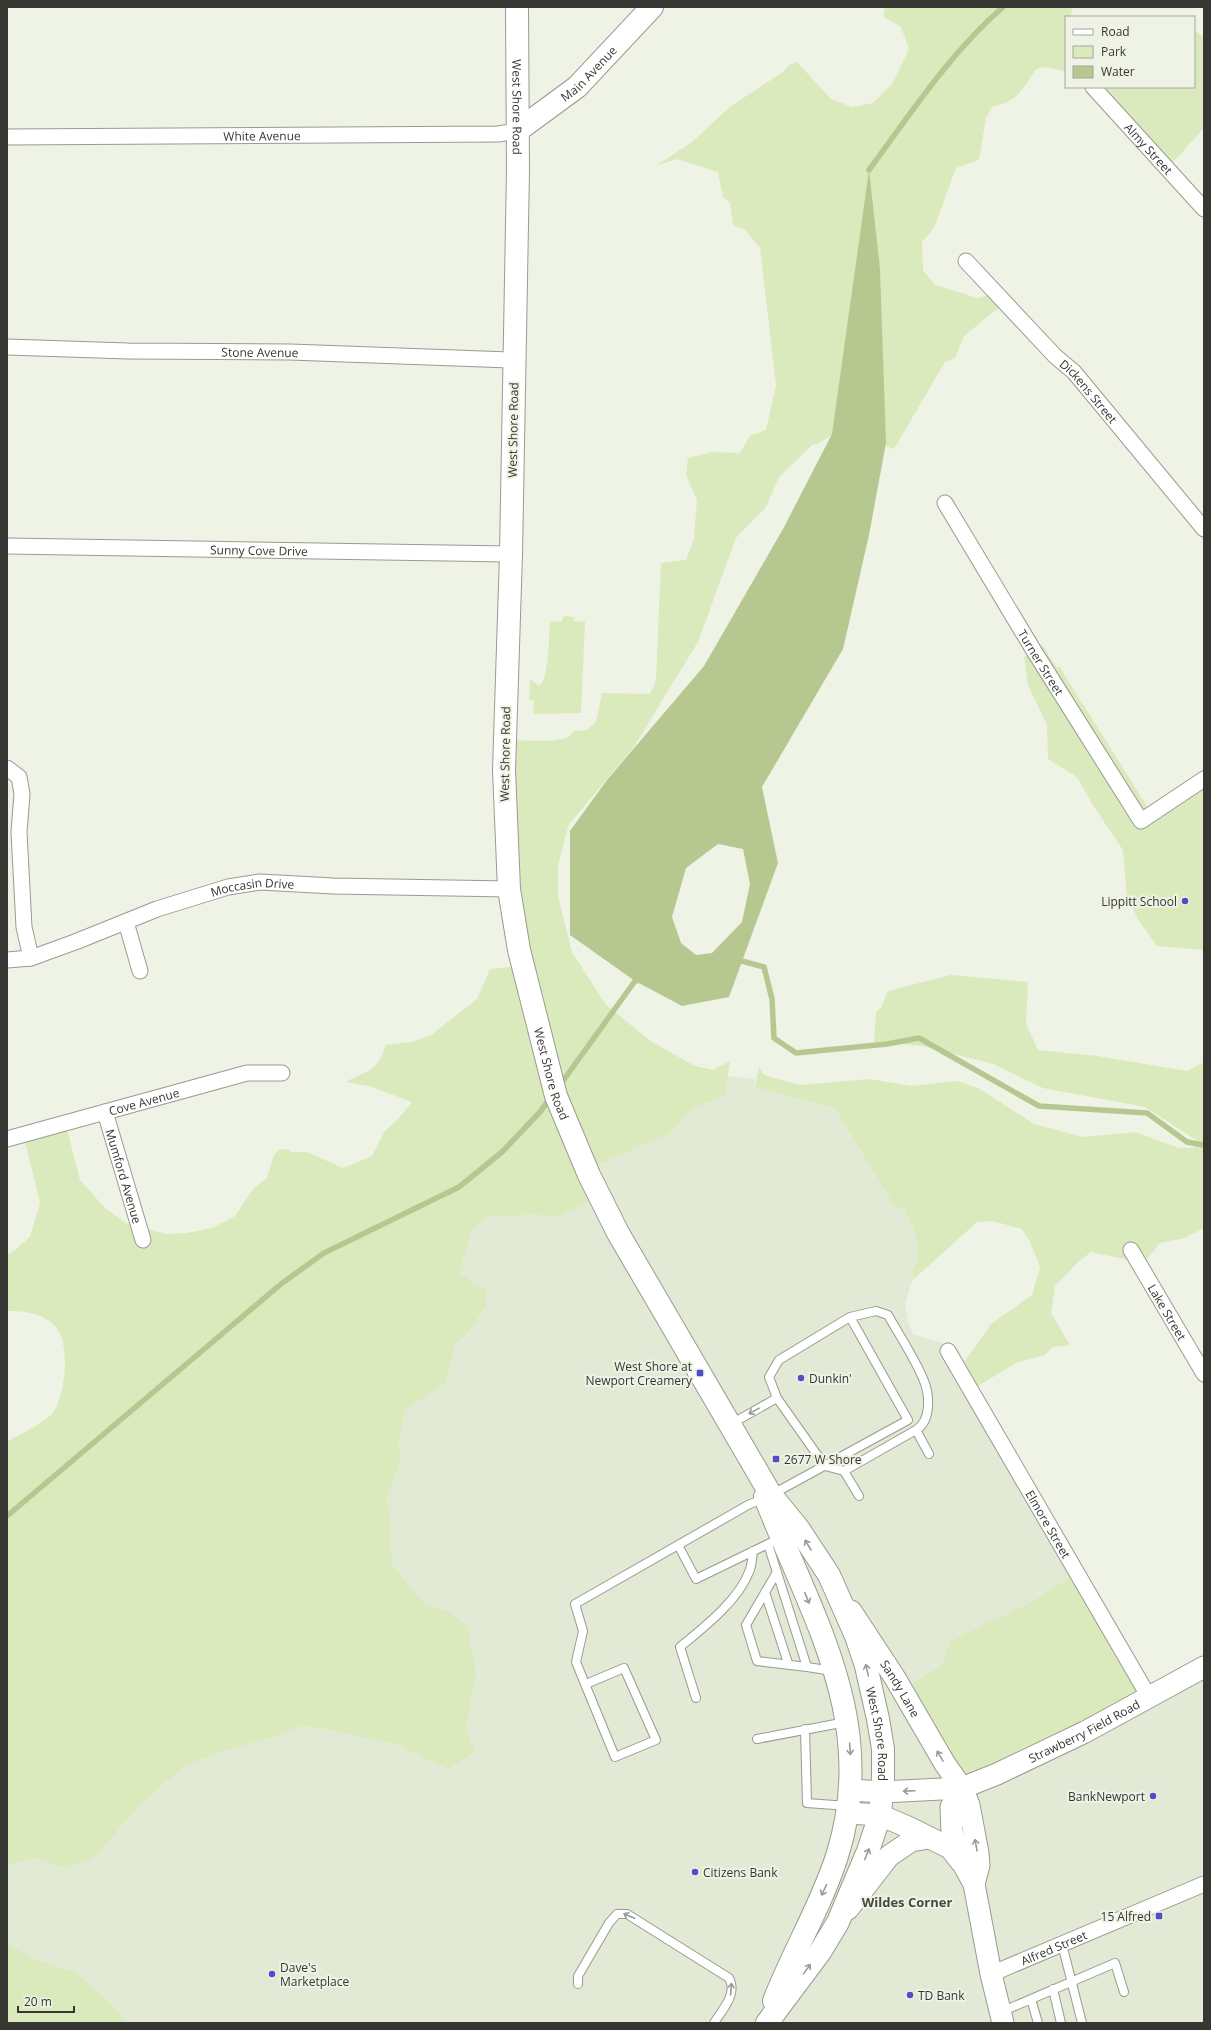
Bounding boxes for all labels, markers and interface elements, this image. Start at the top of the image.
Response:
legend [1065,16,1195,88]
text: Road [1101,23,1130,40]
street label: Main Avenue [557,42,620,105]
text: Park [1101,43,1127,60]
street label: West Shore Road [509,59,526,155]
text: Water [1101,63,1135,80]
street label: Almy Street [1121,119,1177,178]
street label: White Avenue [223,127,301,144]
street label: Stone Avenue [221,343,299,361]
street label: Dickens Street [1056,355,1121,427]
street label: West Shore Road [504,382,522,478]
street label: Sunny Cove Drive [210,541,308,559]
street label: Turner Street [1014,626,1068,698]
street label: West Shore Road [496,706,514,802]
street label: Moccasin Drive [208,873,295,900]
place label: Lippitt School [1101,893,1177,910]
marker: Lippitt School [1180,896,1190,906]
street label: West Shore Road [530,1026,574,1122]
street label: Cove Avenue [107,1083,181,1119]
street label: Mumford Avenue [102,1127,146,1226]
street label: Lake Street [1144,1281,1191,1343]
place label: West Shore at Newport Creamery [585,1358,693,1389]
marker: West Shore at Newport Creamery [695,1368,705,1378]
place label: Dunkin' [809,1370,852,1387]
marker: Dunkin' [796,1373,806,1383]
one-way arrow [748,1408,760,1416]
place label: 2677 W Shore [784,1451,862,1468]
marker: 2677 W Shore [771,1454,781,1464]
street label: Elmore Street [1022,1487,1075,1561]
one-way arrow [804,1540,812,1551]
one-way arrow [804,1591,812,1603]
street label: Sandy Lane [877,1656,925,1720]
one-way arrow [862,1664,870,1677]
street label: West Shore Road [862,1685,892,1781]
street label: Strawberry Field Road [1026,1695,1143,1766]
one-way arrow [846,1742,853,1755]
one-way arrow [936,1750,944,1762]
one-way arrow [903,1787,916,1794]
place label: BankNewport [1068,1788,1145,1805]
marker: BankNewport [1148,1791,1158,1801]
one-way arrow [972,1839,980,1852]
one-way arrow [863,1849,871,1861]
place label: Citizens Bank [703,1864,778,1881]
marker: Citizens Bank [690,1867,700,1877]
one-way arrow [820,1884,827,1896]
district label: Wildes Corner [862,1893,952,1911]
place label: 15 Alfred [1101,1908,1151,1925]
one-way arrow [623,1911,635,1919]
marker: 15 Alfred [1154,1911,1164,1921]
street label: Alfred Street [1018,1926,1089,1969]
place label: Dave's Marketplace [280,1959,349,1990]
one-way arrow [803,1964,811,1975]
marker: Dave's Marketplace [267,1969,277,1979]
one-way arrow [727,1983,734,1996]
place label: TD Bank [918,1987,965,2004]
scale bar [18,1988,74,2014]
marker: TD Bank [905,1990,915,2000]
text: 20 m [24,1993,52,2010]

